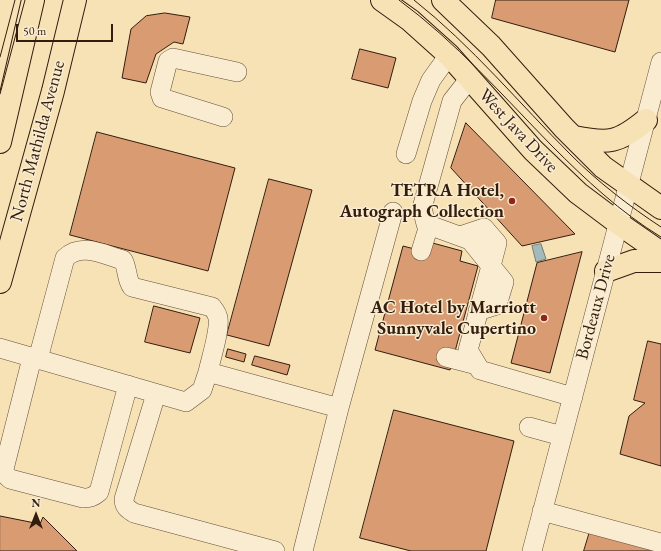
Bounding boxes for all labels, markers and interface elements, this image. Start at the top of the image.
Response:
scale bar [18,16,115,42]
text: 50 m [23,23,46,39]
street label: North Mathilda Avenue [6,58,70,224]
street label: West Java Drive [474,85,562,177]
place label: TETRA Hotel, Autograph Collection [340,180,504,222]
marker: TETRA Hotel, Autograph Collection [507,196,517,206]
street label: Bordeaux Drive [572,252,620,362]
place label: AC Hotel by Marriott Sunnyvale Cupertino [370,297,536,340]
marker: AC Hotel by Marriott Sunnyvale Cupertino [539,313,549,323]
north arrow [16,495,56,535]
text: N [32,496,40,510]

